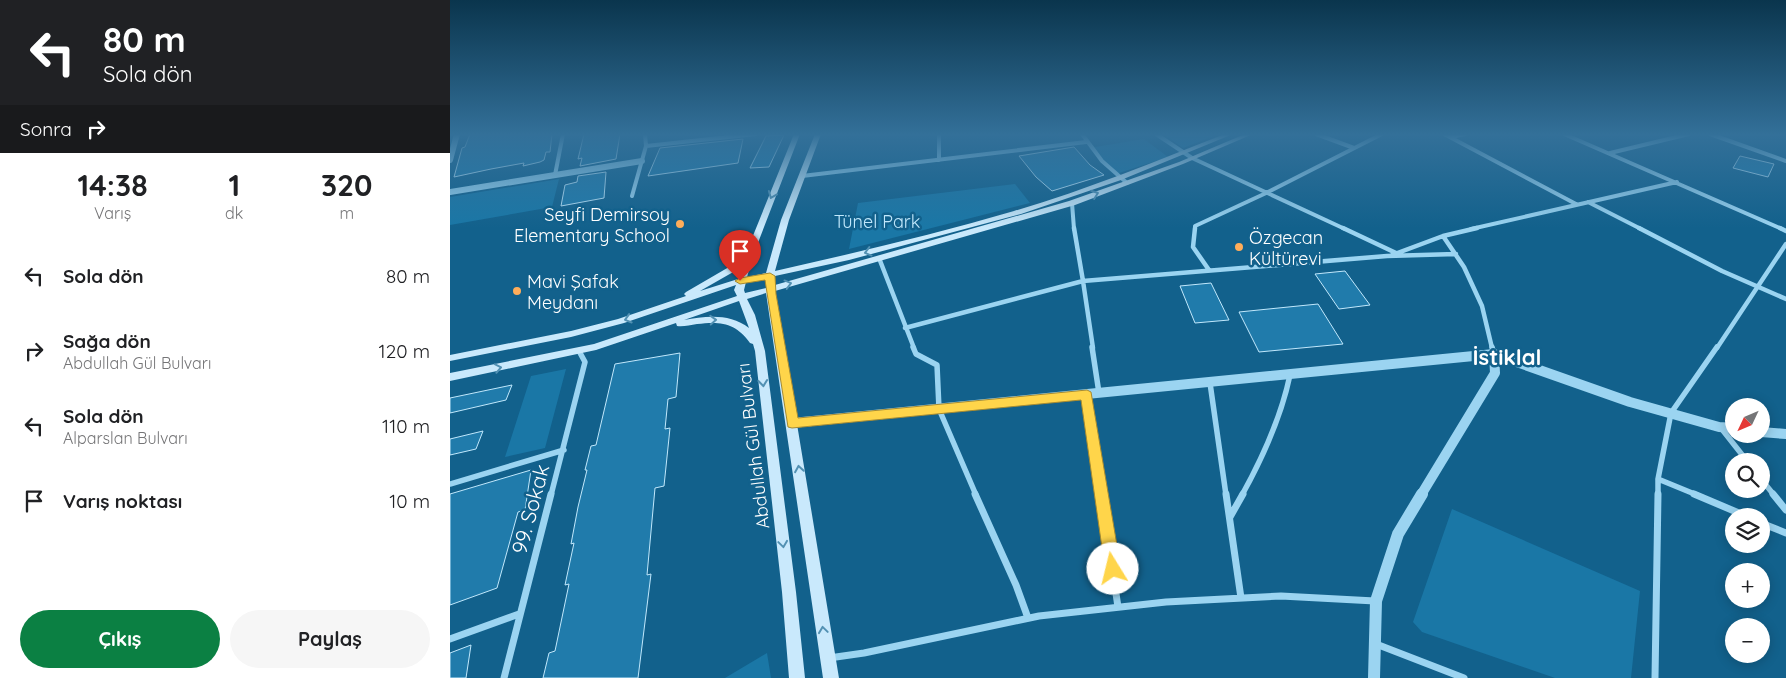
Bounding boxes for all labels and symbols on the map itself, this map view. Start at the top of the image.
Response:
one-way arrow [768,190,779,199]
one-way arrow [1090,190,1099,200]
place label: Seyfi Demirsoy Elementary School [514,203,670,247]
park label: Tünel Park [834,210,920,233]
marker: Seyfi Demirsoy Elementary School [674,218,686,230]
place label: Özgecan Kültürevi [1249,226,1323,270]
pin [719,230,761,281]
marker: Özgecan Kültürevi [1233,241,1245,253]
one-way arrow [864,247,873,257]
place label: Mavi Şafak Meydanı [527,270,619,314]
one-way arrow [784,279,792,290]
marker: Mavi Şafak Meydanı [511,285,523,297]
one-way arrow [624,314,632,324]
one-way arrow [709,314,717,325]
district label: İstiklal [1473,343,1541,371]
street label: Abdullah Gül Bulvarı [731,362,775,530]
one-way arrow [493,363,502,374]
one-way arrow [757,379,768,387]
north arrow [1725,398,1770,442]
street label: 99. Sokak [506,461,554,557]
one-way arrow [795,465,805,473]
one-way arrow [777,540,787,549]
position arrow [1086,542,1138,594]
one-way arrow [819,625,829,634]

